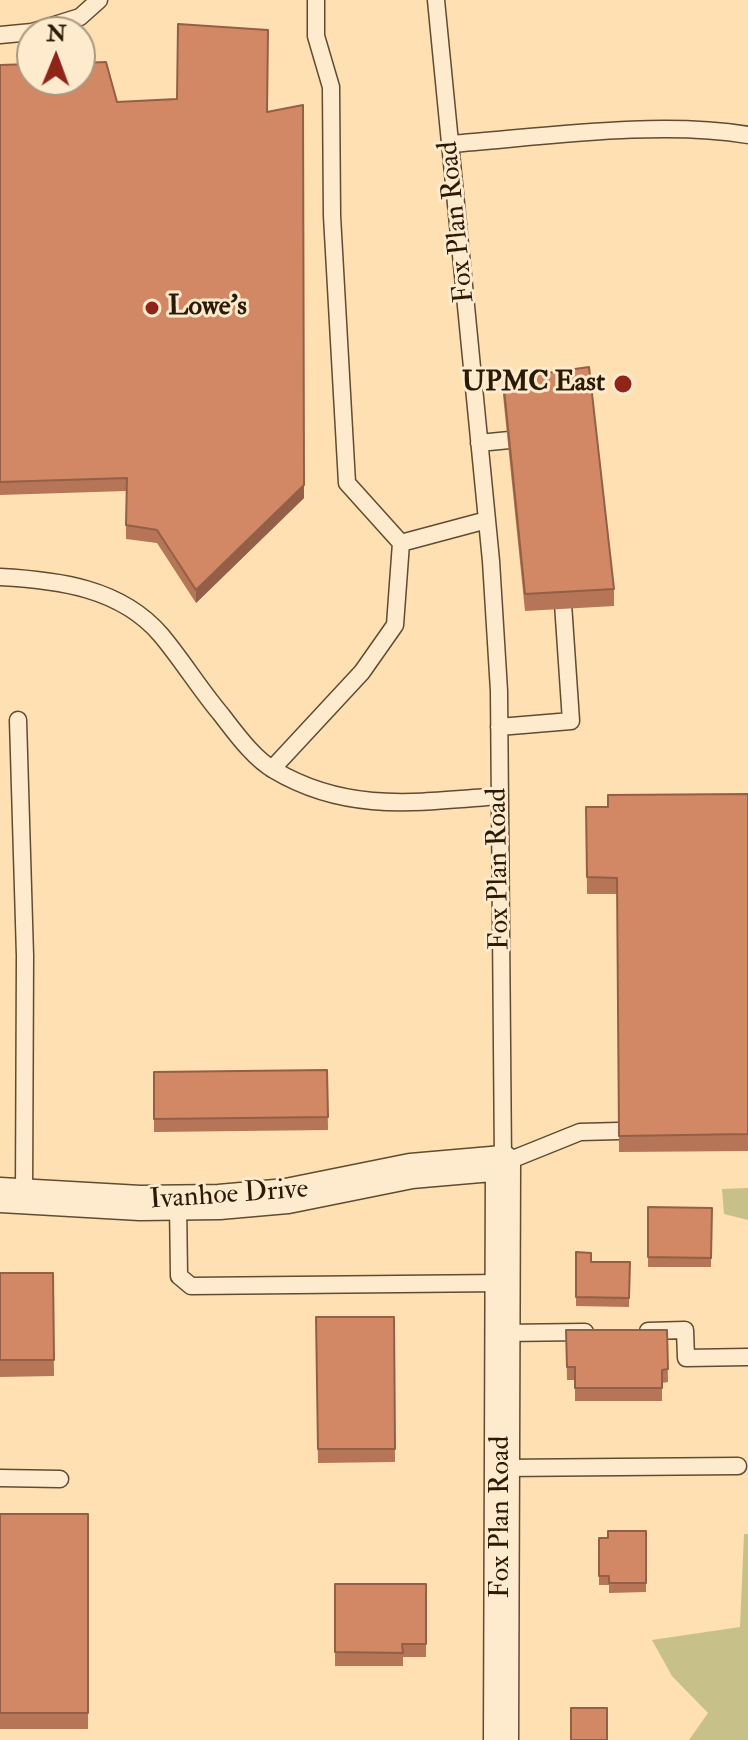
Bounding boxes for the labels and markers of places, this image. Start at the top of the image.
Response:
place label: Lowe's [168,291,247,325]
marker: Lowe's [143,299,161,317]
place label: UPMC East [462,367,605,401]
marker: UPMC East [612,373,634,395]

